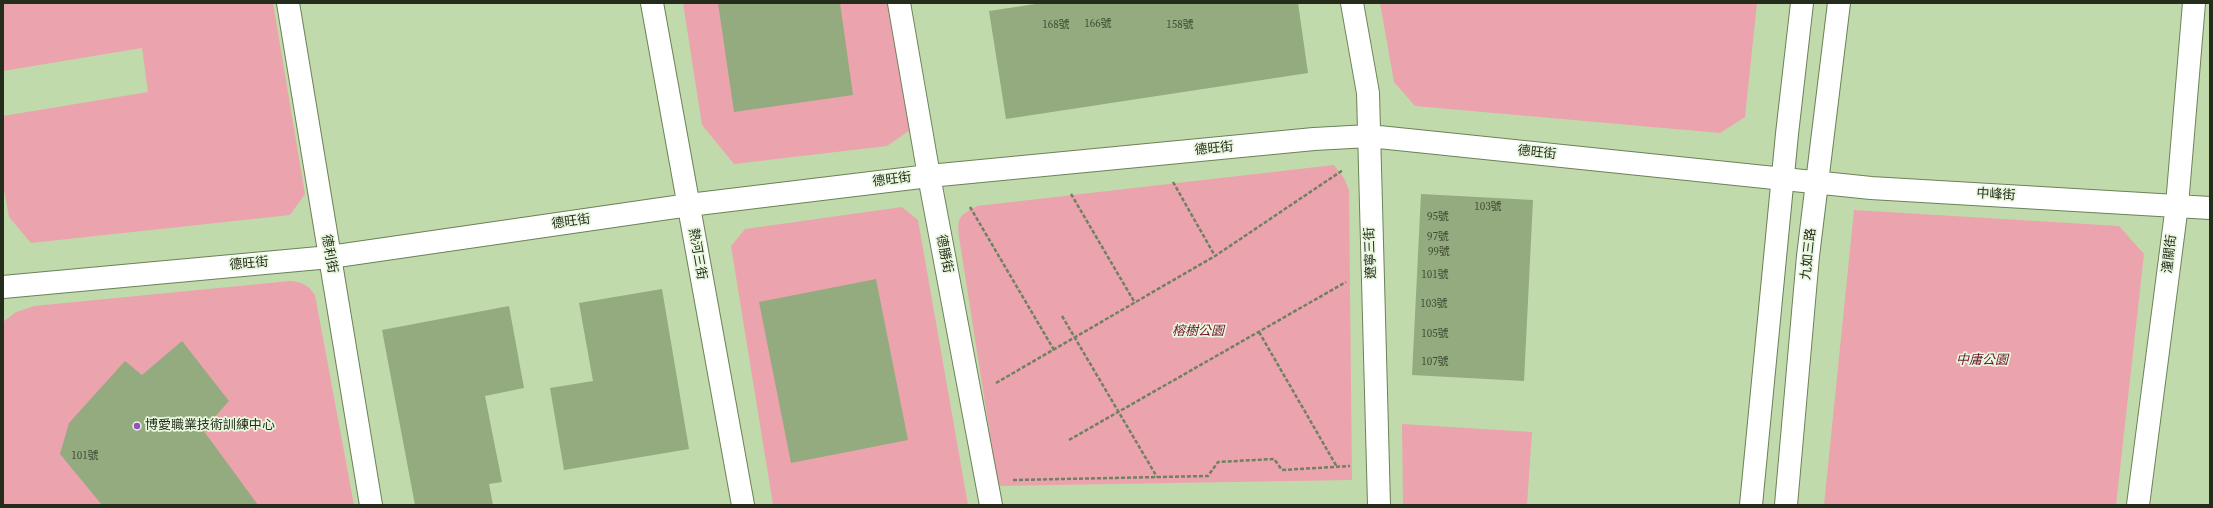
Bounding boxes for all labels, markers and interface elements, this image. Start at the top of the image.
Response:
house number: 166號 [1084,17,1112,31]
house number: 168號 [1042,18,1070,32]
house number: 158號 [1166,18,1194,32]
street label: 德旺街 [1194,139,1234,159]
street label: 德旺街 [1517,143,1557,163]
street label: 德旺街 [872,170,912,190]
street label: 中峰街 [1976,186,2016,204]
house number: 103號 [1474,200,1502,214]
house number: 95號 [1427,210,1449,224]
street label: 德旺街 [551,212,591,232]
street label: 熱河三街 [685,227,709,281]
street label: 遼寧三街 [1362,227,1380,279]
street label: 九如三路 [1799,227,1819,281]
house number: 97號 [1427,230,1449,244]
street label: 德利街 [318,233,340,275]
street label: 德勝街 [933,233,955,275]
street label: 潼關街 [2160,234,2180,274]
house number: 99號 [1428,245,1450,259]
street label: 德旺街 [229,255,269,273]
house number: 101號 [1421,268,1449,282]
house number: 103號 [1420,297,1448,311]
park label: 榕樹公園 [1172,324,1224,340]
house number: 105號 [1421,327,1449,341]
park label: 中庸公園 [1956,353,2008,369]
house number: 107號 [1421,355,1449,369]
place label: 博愛職業技術訓練中心 [145,418,275,434]
marker: 博愛職業技術訓練中心 [132,421,142,431]
house number: 101號 [71,449,99,463]

